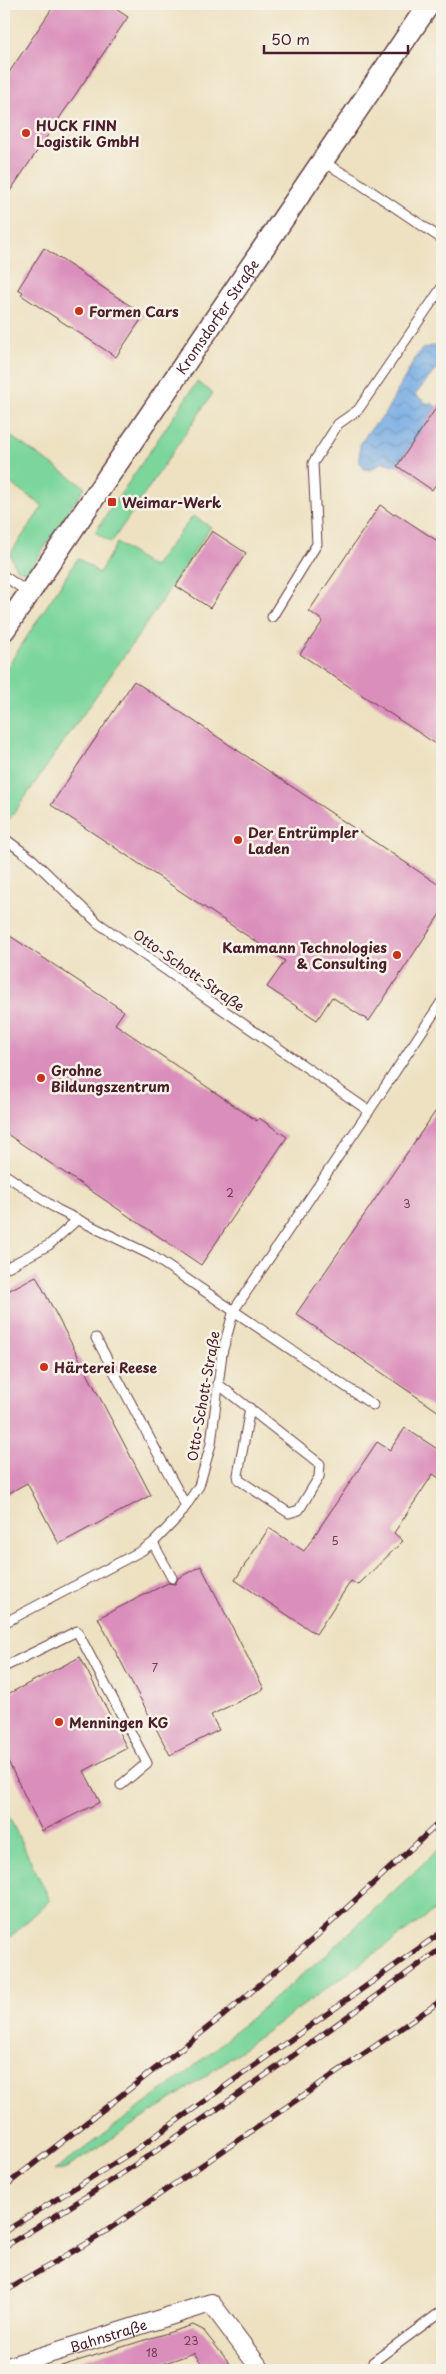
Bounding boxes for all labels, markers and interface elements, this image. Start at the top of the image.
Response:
scale bar [264,22,407,54]
text: 50 m [271,27,310,50]
place label: HUCK FINN Logistik GmbH [36,115,139,152]
marker: HUCK FINN Logistik GmbH [20,127,32,139]
street label: Kromsdorfer Straße [170,255,263,378]
place label: Formen Cars [89,301,179,322]
marker: Formen Cars [73,305,85,317]
place label: Weimar-Werk [122,492,222,513]
marker: Weimar-Werk [106,496,118,508]
place label: Der Entrümpler Laden [248,822,360,859]
marker: Der Entrümpler Laden [232,834,244,846]
street label: Otto-Schott-Straße [129,924,249,1016]
place label: Kammann Technologies & Consulting [222,937,387,974]
marker: Kammann Technologies & Consulting [391,949,403,961]
place label: Grohne Bildungszentrum [51,1060,170,1097]
marker: Grohne Bildungszentrum [35,1072,47,1084]
house number: 2 [226,1184,234,1201]
house number: 3 [403,1195,411,1212]
street label: Otto-Schott-Straße [181,1329,225,1463]
place label: Härterei Reese [54,1357,157,1378]
marker: Härterei Reese [38,1361,50,1373]
house number: 5 [331,1532,339,1549]
house number: 7 [152,1659,158,1676]
place label: Menningen KG [69,1712,169,1733]
marker: Menningen KG [53,1716,65,1728]
street label: Bahnstraße [66,2313,149,2357]
house number: 23 [184,2332,198,2349]
house number: 18 [146,2344,158,2361]

